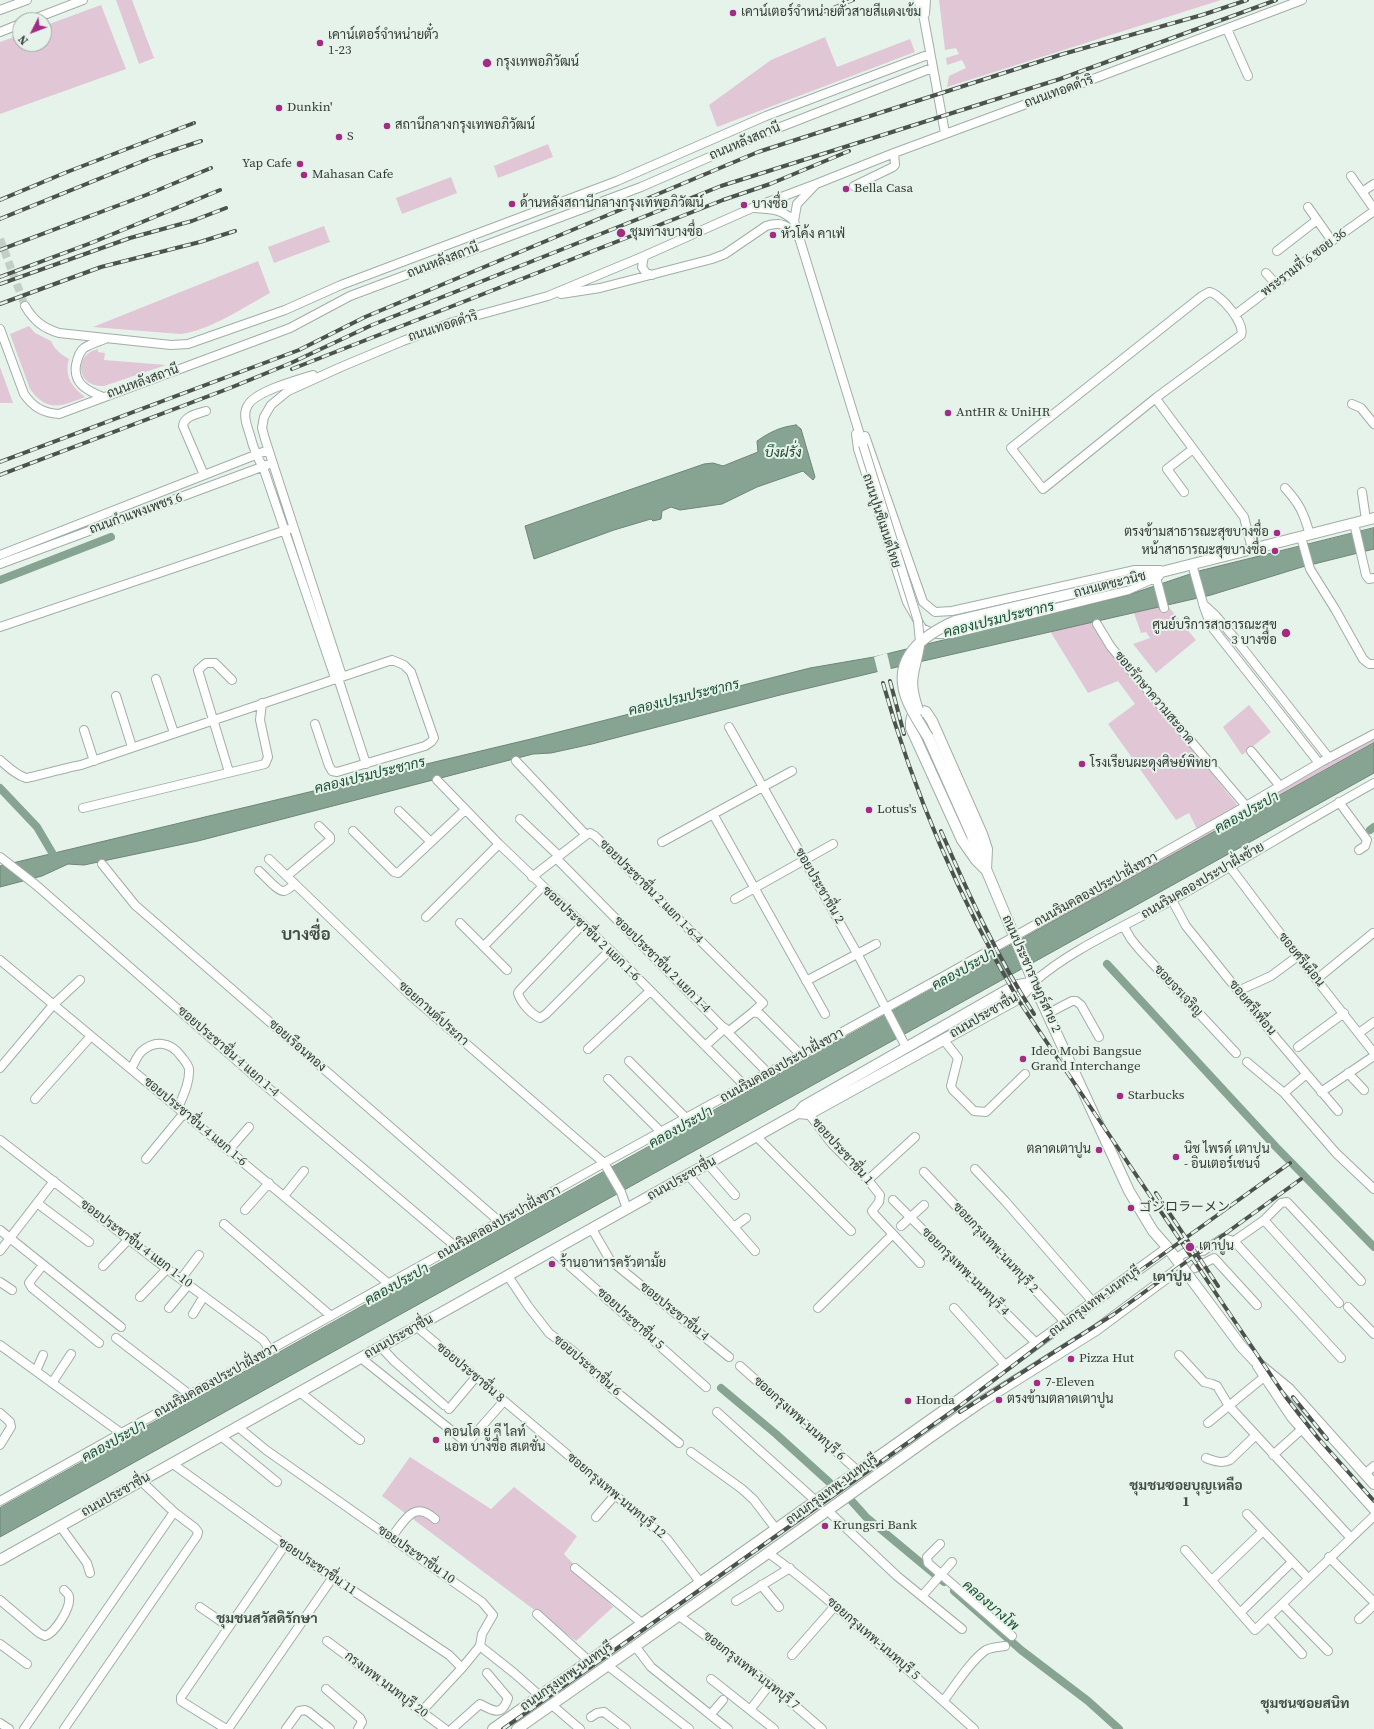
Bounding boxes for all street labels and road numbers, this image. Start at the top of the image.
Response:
street label: ถนนเทอดดำริ [1022,72,1096,112]
street label: ถนนหลังสถานี [707,120,783,164]
street label: พระรามที่ 6 ซอย 36 [1258,226,1350,300]
street label: ถนนหลังสถานี [405,240,481,282]
street label: ถนนเทอดดำริ [406,308,480,346]
street label: ถนนหลังสถานี [105,362,181,402]
street label: ถนนปูนซิเมนต์ไทย [858,472,904,570]
street label: ถนนกำแพงเพชร 6 [87,490,185,538]
street label: ถนนเตชะวนิช [1072,569,1148,601]
street label: ซอยรักษาความสะอาด [1110,648,1198,748]
street label: ซอยประชาชื่น 2 แยก 1-6-4 [596,837,706,947]
street label: ถนนริมคลองประปาฝั่งซ้าย [1139,839,1267,923]
street label: ซอยประชาชื่น 2 [791,845,847,927]
street label: ถนนริมคลองประปาฝั่งขวา [1032,850,1160,930]
street label: ซอยประชาชื่น 2 แยก 1-6 [539,883,643,985]
street label: ซอยประชาชื่น 2 แยก 1-4 [610,913,714,1017]
street label: ถนนประชาราษฎร์สาย 2 [998,913,1064,1035]
street label: ซอยศรีเผือน [1274,930,1328,990]
street label: ซอยจรเจริญ [1150,962,1206,1020]
street label: ซอยศรีเพื่อน [1225,977,1279,1039]
street label: ซอยกานต์ประภา [395,978,471,1050]
street label: ถนนประชาชื่น [947,990,1021,1042]
street label: ซอยประชาชื่น 4 แยก 1-4 [174,1003,282,1101]
street label: ซอยเรือนทอง [265,1017,329,1075]
street label: ถนนริมคลองประปาฝั่งขวา [718,1026,846,1106]
street label: ซอยประชาชื่น 4 แยก 1-6 [140,1074,250,1170]
street label: ซอยประชาชื่น 1 [808,1115,876,1189]
street label: ถนนประชาชื่น [645,1154,719,1204]
street label: ถนนริมคลองประปาฝั่งขวา [435,1183,563,1263]
street label: ซอยประชาชื่น 4 แยก 1-10 [77,1197,195,1291]
street label: ซอยกรุงเทพ-นนทบุรี 2 [949,1200,1041,1296]
street label: ซอยกรุงเทพ-นนทบุรี 4 [918,1225,1012,1319]
street label: ถนนกรุงเทพ-นนทบุรี [1046,1263,1144,1341]
street label: ซอยประชาชื่น 4 [636,1279,712,1345]
street label: ซอยประชาชื่น 5 [593,1285,667,1353]
street label: ถนนประชาชื่น [362,1312,436,1362]
street label: ซอยประชาชื่น 6 [550,1332,624,1400]
street label: ซอยประชาชื่น 8 [433,1340,507,1406]
street label: ถนนริมคลองประปาฝั่งขวา [152,1341,280,1421]
street label: ซอยกรุงเทพ-นนทบุรี 6 [750,1374,848,1464]
street label: ซอยกรุงเทพ-นนทบุรี 12 [563,1450,669,1542]
street label: ถนนกรุงเทพ-นนทบุรี [783,1451,881,1529]
street label: ถนนประชาชื่น [79,1470,153,1520]
street label: ซอยประชาชื่น 10 [374,1522,458,1588]
street label: ซอยประชาชื่น 11 [275,1535,359,1599]
street label: ซอยกรุงเทพ-นนทบุรี 5 [823,1594,923,1684]
street label: ซอยกรุงเทพ-นนทบุรี 7 [700,1629,802,1713]
street label: ถนนกรุงเทพ-นนทบุรี [518,1639,616,1715]
street label: กรงเทพ นนทบุรี 20 [341,1649,431,1721]

